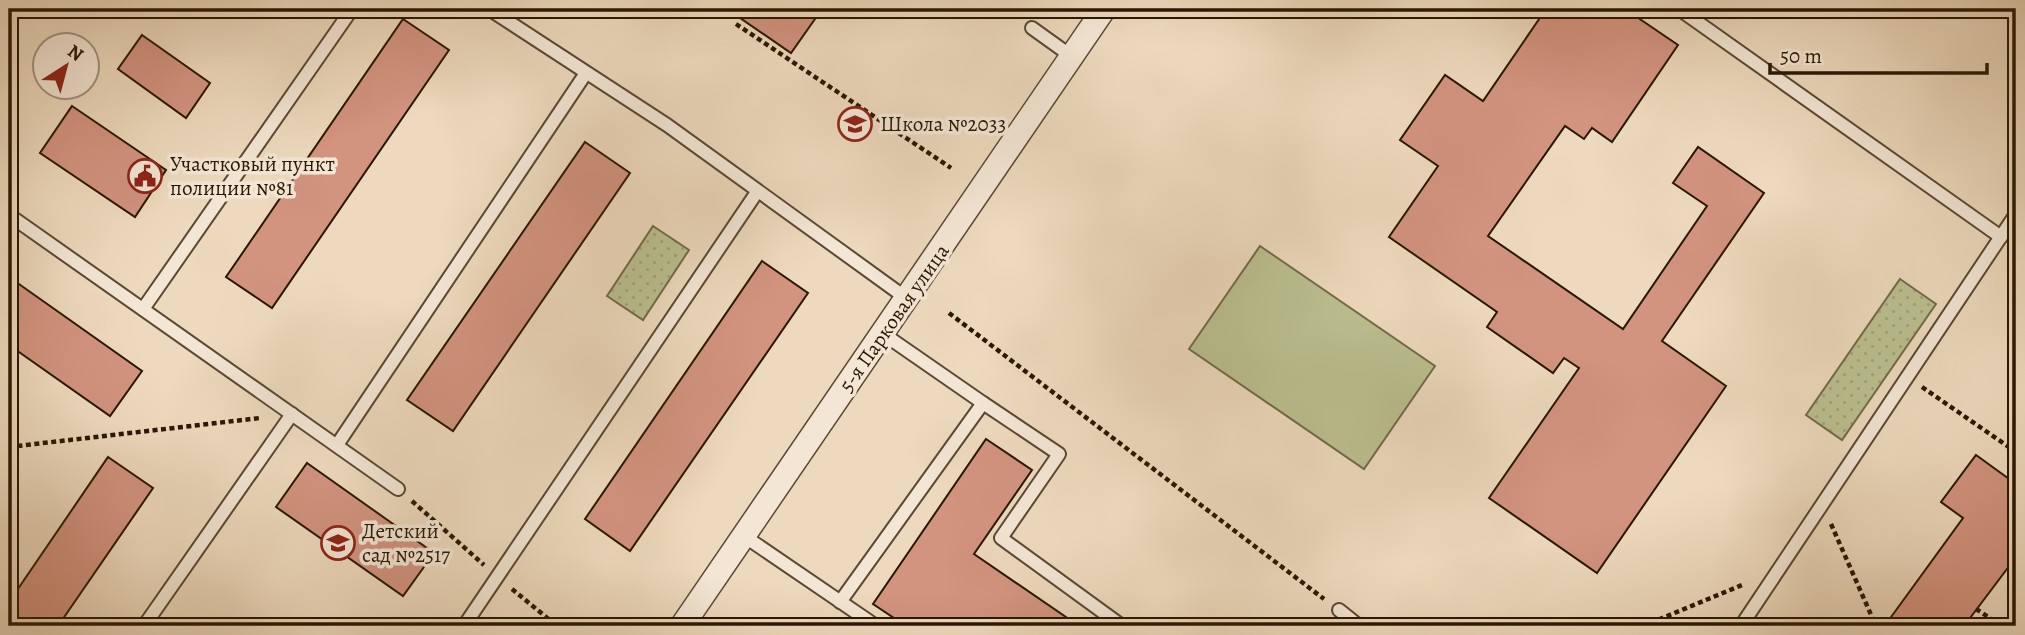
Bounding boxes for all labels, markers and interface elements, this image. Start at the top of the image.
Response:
north arrow [32,32,102,102]
scale bar [1770,32,1986,76]
text: N [62,38,89,68]
text: 50 m [1780,42,1822,70]
school or university icon: Школа №2033 [836,105,874,143]
place label: Школа №2033 [880,110,1006,138]
place label: Участковый пункт полиции №81 [170,150,335,202]
public building icon: Участковый пункт полиции №81 [126,157,164,195]
street label: 5-я Парковая улица [832,238,956,398]
place label: Детский сад №2517 [362,517,450,569]
school or university icon: Детский сад №2517 [319,524,357,562]

